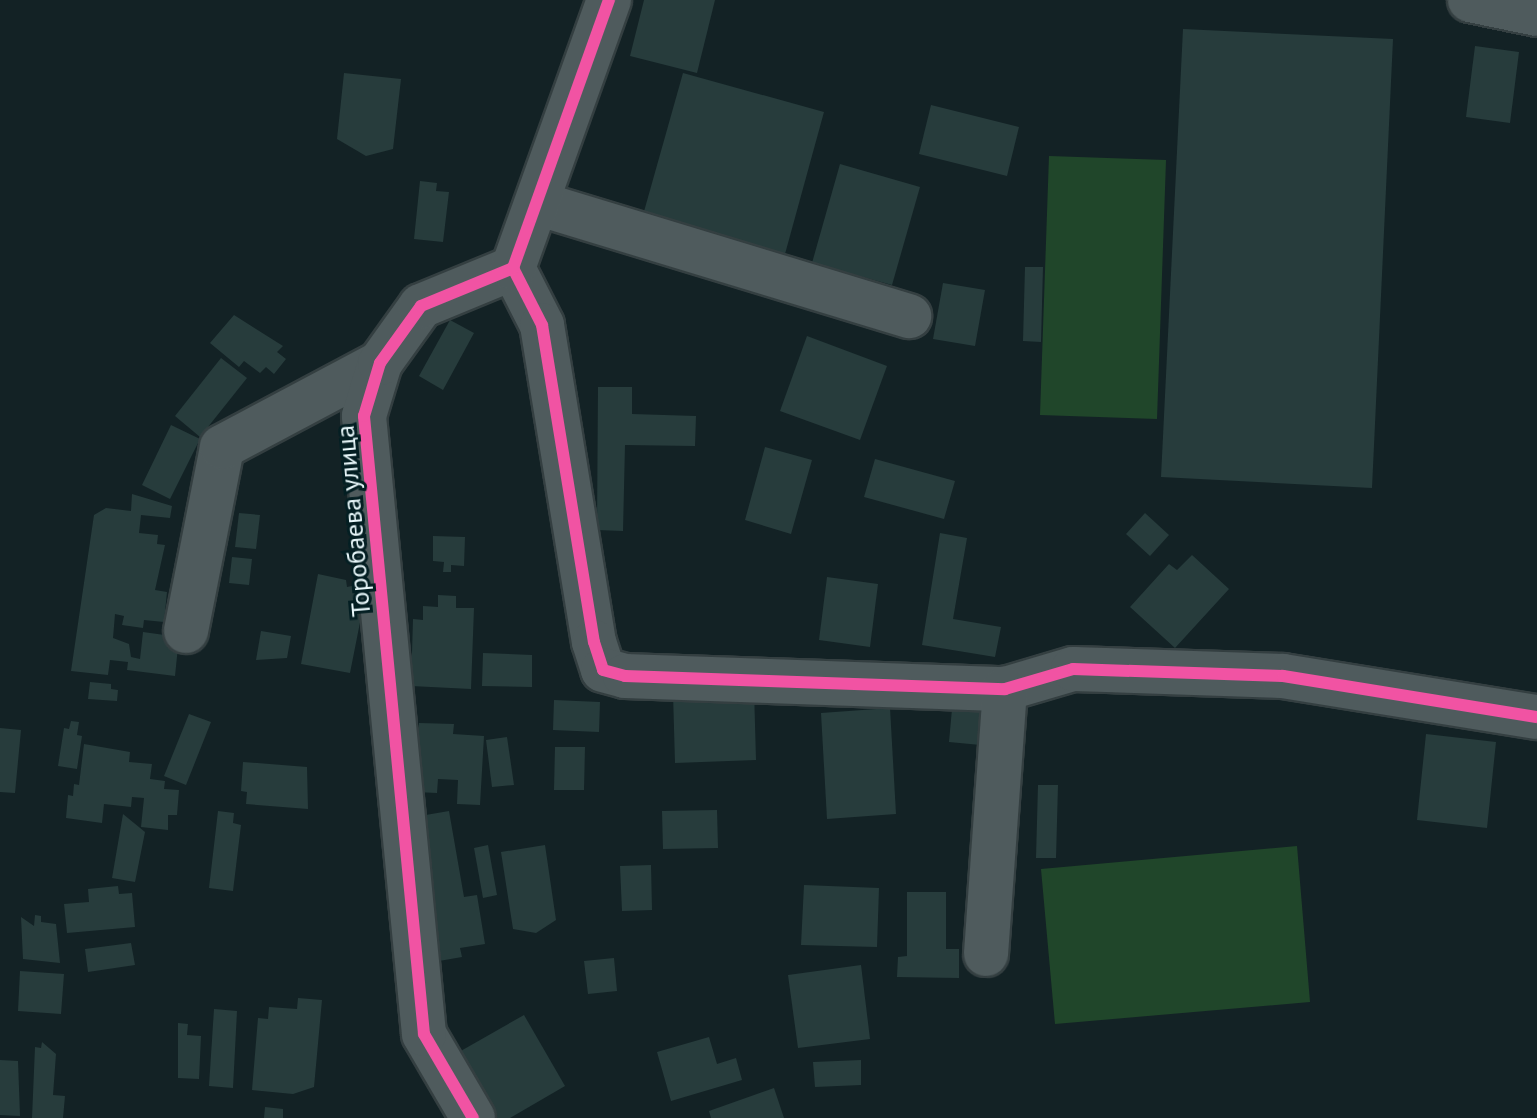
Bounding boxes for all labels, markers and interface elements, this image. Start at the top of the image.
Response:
street label: Торобаева улица [329,424,377,618]

